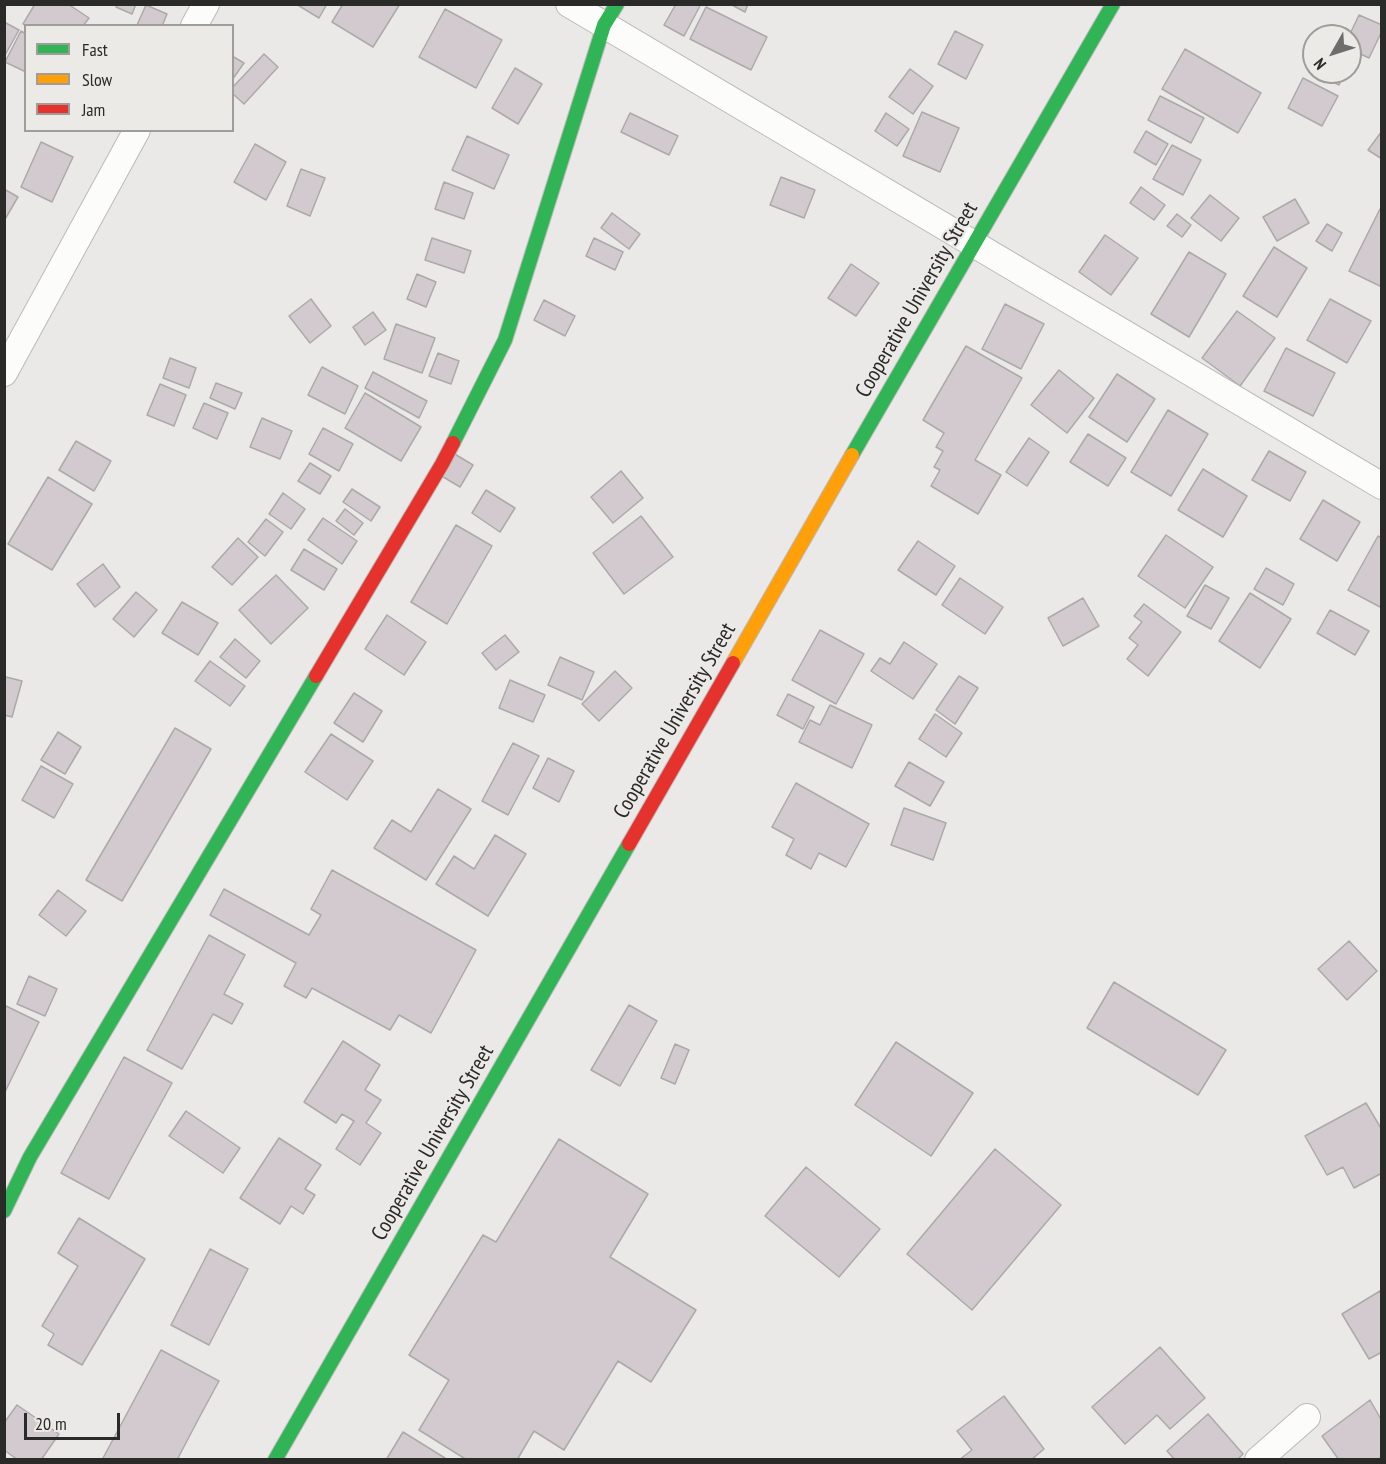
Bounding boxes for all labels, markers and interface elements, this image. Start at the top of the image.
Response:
legend [24,24,234,132]
north arrow [1302,24,1362,84]
text: Fast [82,38,108,61]
text: N [1309,54,1330,74]
text: Slow [82,68,112,91]
text: Jam [82,98,105,121]
street label: Cooperative University Street [850,198,984,402]
street label: Cooperative University Street [608,619,742,823]
street label: Cooperative University Street [366,1041,500,1245]
scale bar [27,1401,123,1439]
text: 20 m [35,1412,67,1435]

